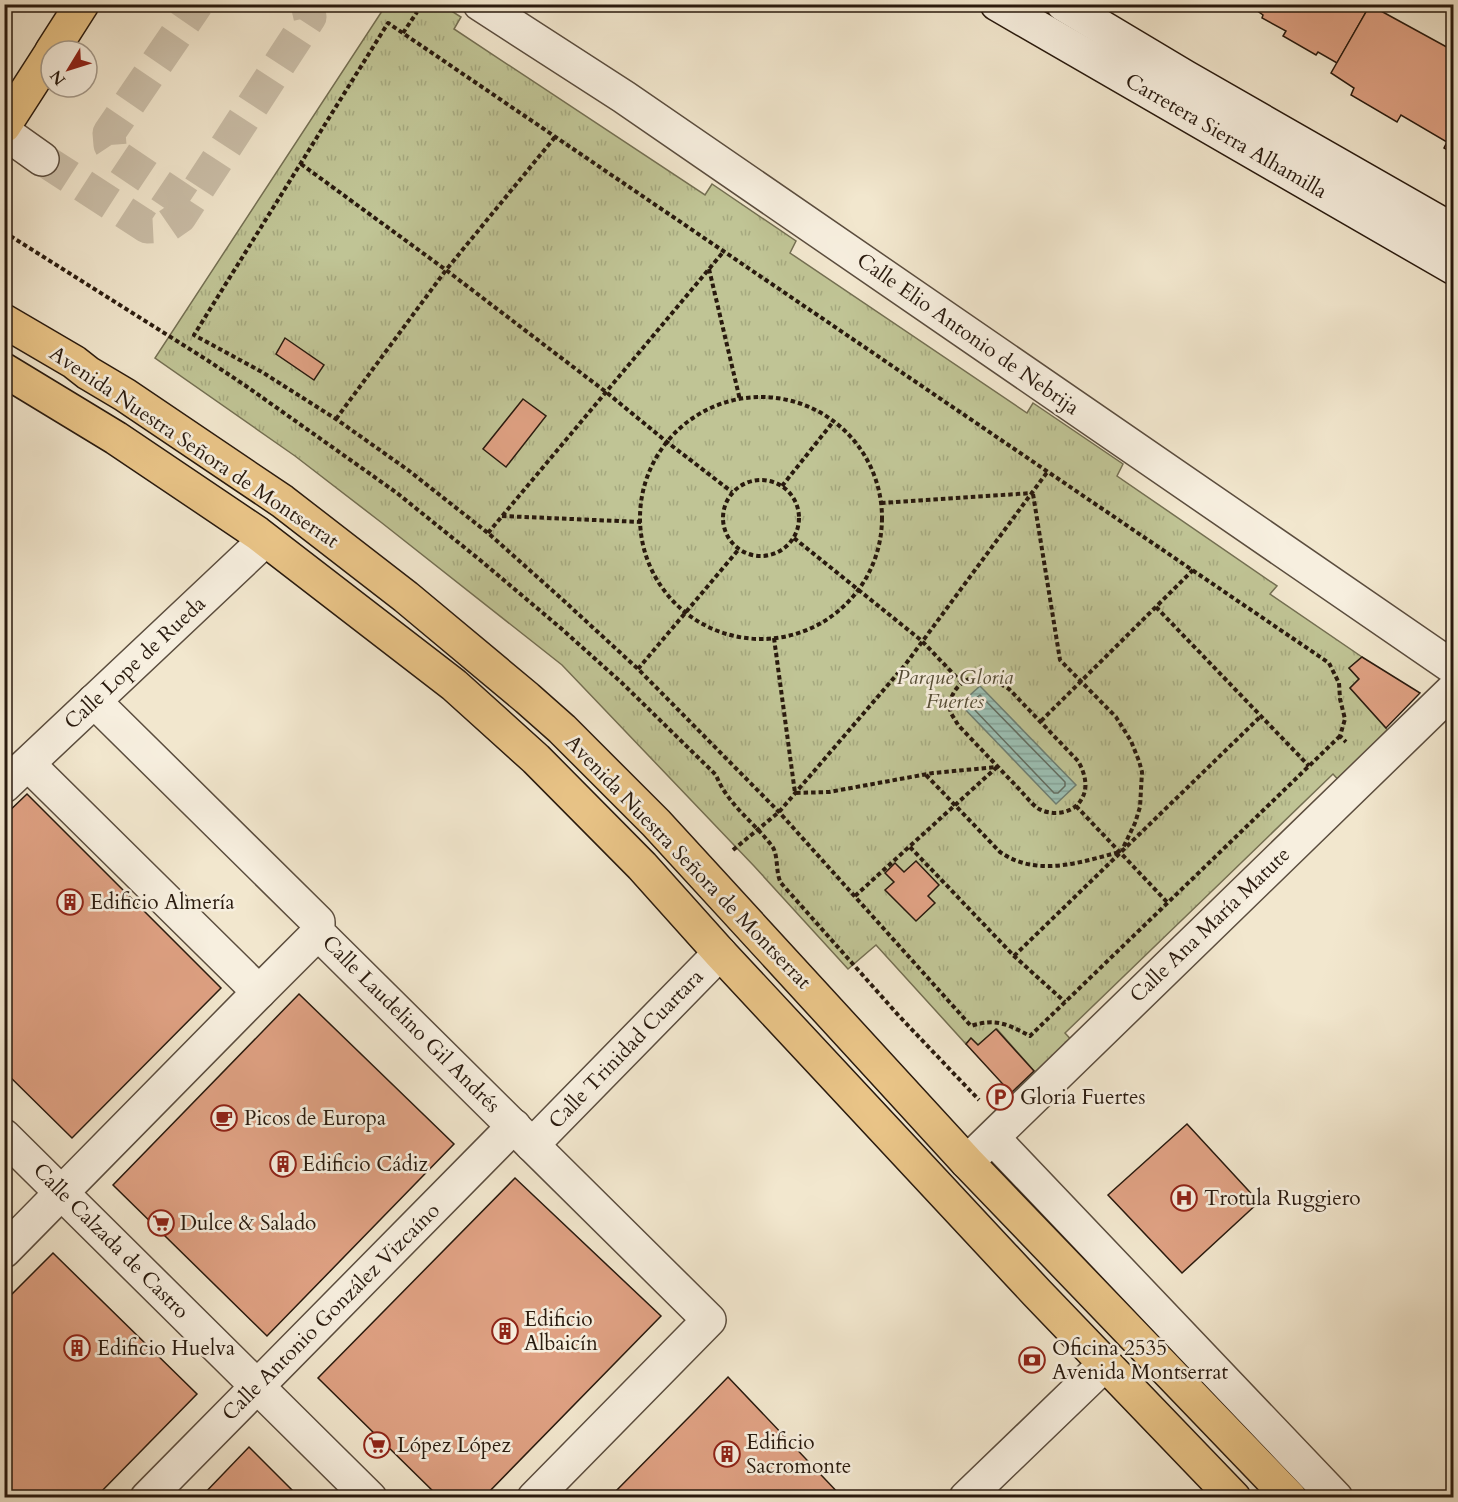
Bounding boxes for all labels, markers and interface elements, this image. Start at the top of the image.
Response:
north arrow [39,39,99,99]
text: N [45,65,71,90]
street label: Carretera Sierra Alhamilla [1120,66,1332,206]
street label: Calle Elio Antonio de Nebrija [851,246,1085,422]
street label: Avenida Nuestra Señora de Montserrat [44,339,345,555]
street label: Calle Lope de Rueda [58,590,212,736]
park label: Parque Gloria Fuertes [897,663,1013,716]
street label: Avenida Nuestra Señora de Montserrat [558,728,818,996]
street label: Calle Ana María Matute [1123,841,1297,1009]
building icon: Edificio Almería [55,887,85,917]
place label: Edificio Almería [90,888,235,917]
street label: Calle Laudelino Gil Andrés [316,929,506,1119]
street label: Calle Trinidad Cuartara [542,963,710,1135]
parking icon: Gloria Fuertes [985,1082,1015,1112]
place label: Gloria Fuertes [1020,1083,1145,1112]
cafe icon: Picos de Europa [209,1103,239,1133]
place label: Picos de Europa [244,1104,386,1133]
building icon: Edificio Cádiz [268,1149,298,1179]
place label: Edificio Cádiz [302,1150,429,1179]
street label: Calle Calzada de Castro [27,1157,195,1325]
hospital icon: Trotula Ruggiero [1169,1183,1199,1213]
place label: Trotula Ruggiero [1204,1184,1361,1213]
street label: Calle Antonio González Vizcaíno [216,1197,446,1427]
supermarket icon: Dulce & Salado [146,1208,176,1238]
place label: Dulce & Salado [180,1209,316,1238]
place label: Edificio Albaicín [524,1305,598,1358]
building icon: Edificio Albaicín [490,1316,520,1346]
building icon: Edificio Huelva [62,1333,92,1363]
place label: Edificio Huelva [97,1334,235,1363]
place label: Oficina 2535 Avenida Montserrat [1052,1334,1228,1387]
bank icon: Oficina 2535 Avenida Montserrat [1017,1345,1047,1375]
place label: Edificio Sacromonte [746,1428,851,1481]
supermarket icon: López López [362,1430,392,1460]
place label: López López [397,1431,512,1460]
building icon: Edificio Sacromonte [712,1439,742,1469]

